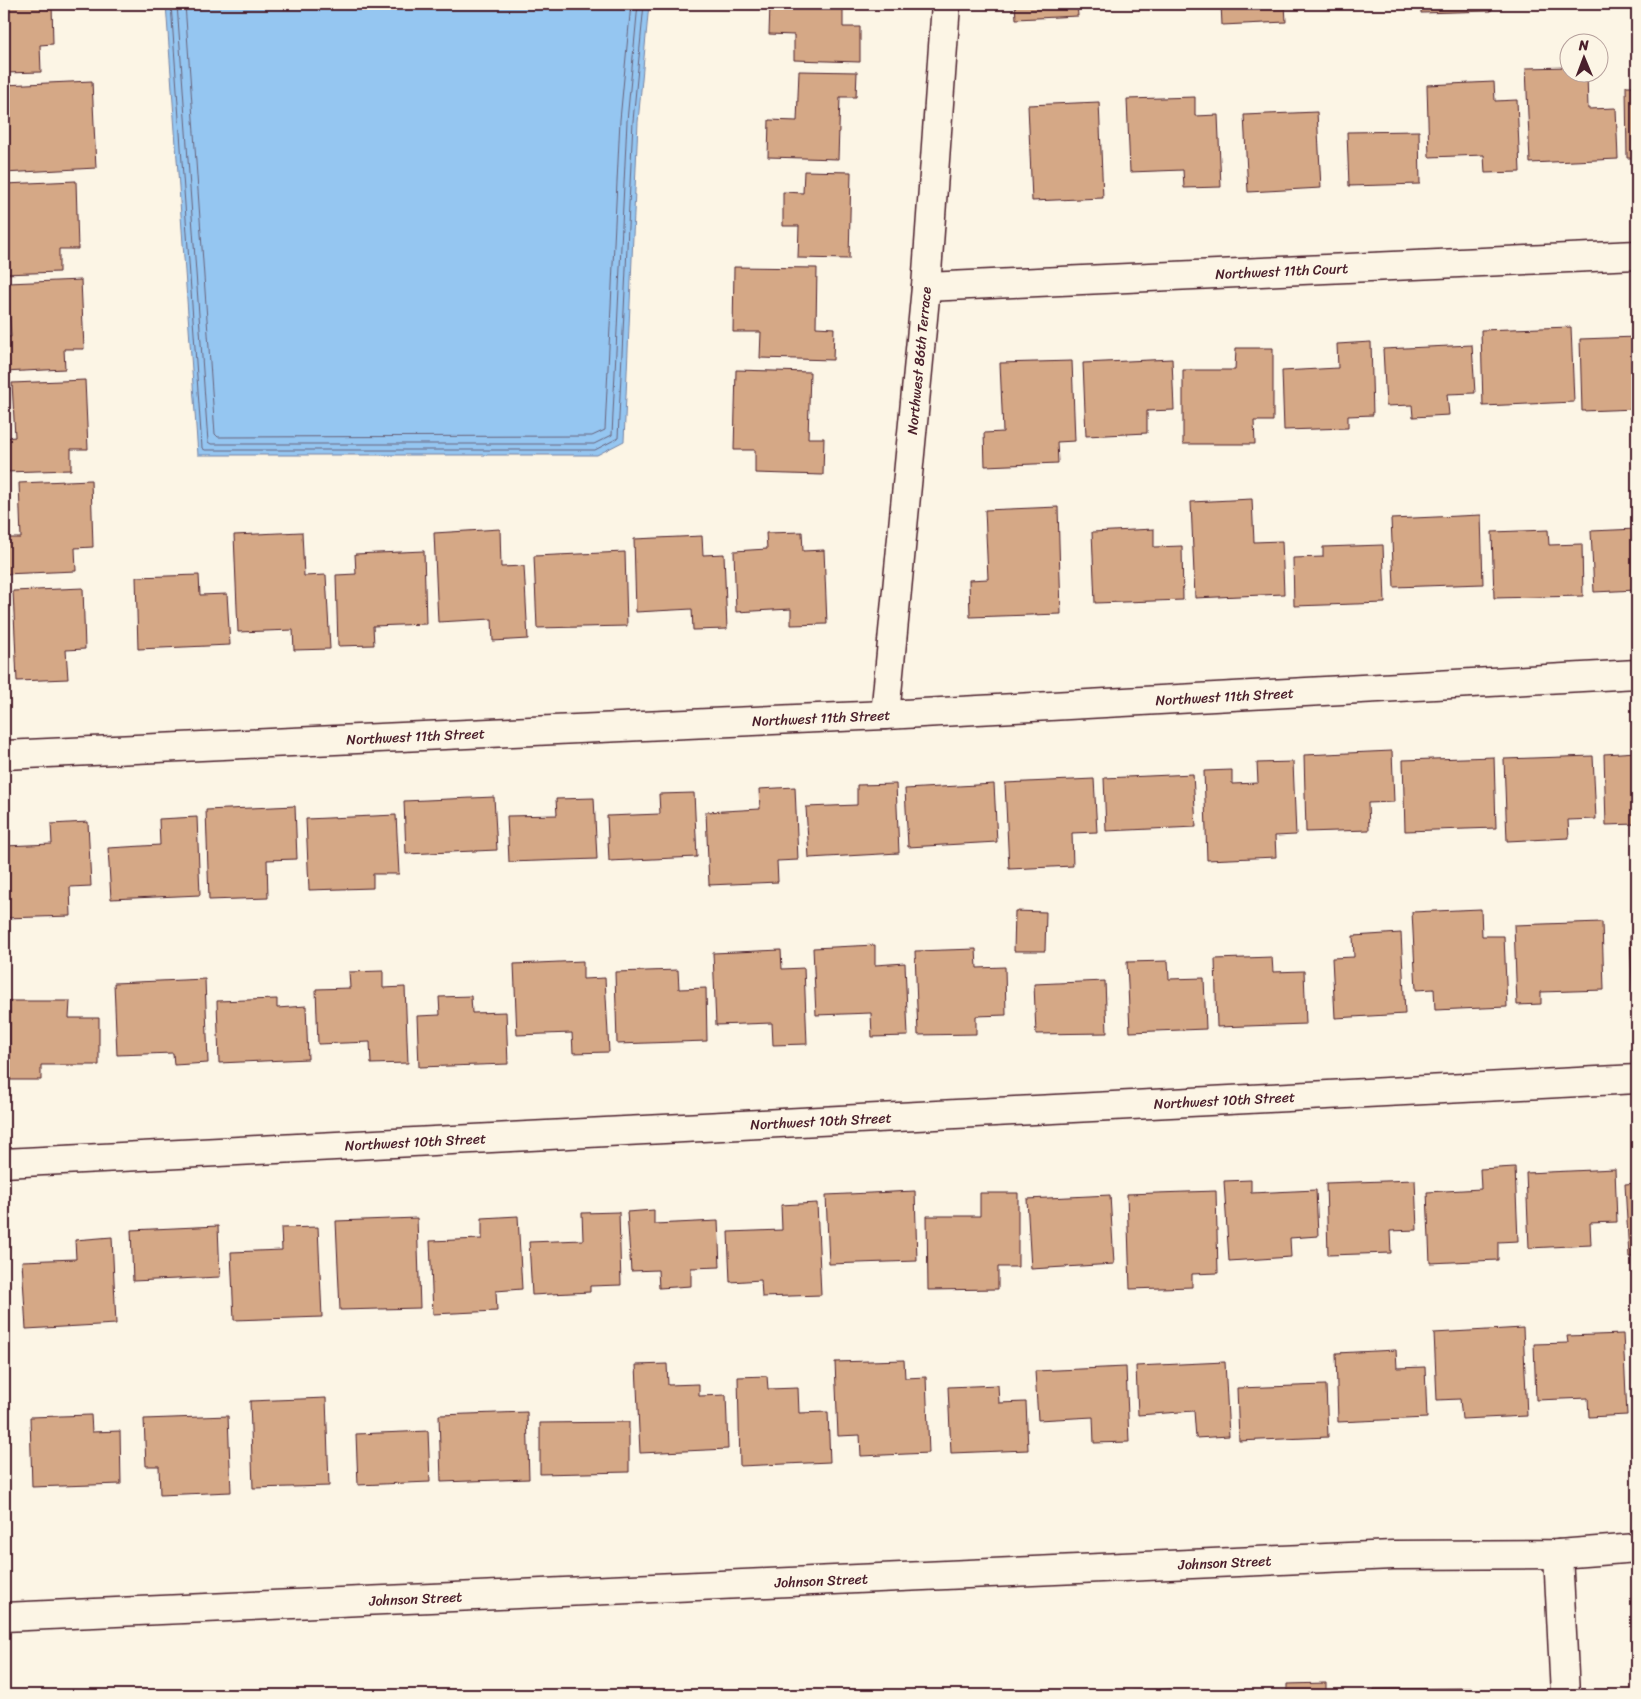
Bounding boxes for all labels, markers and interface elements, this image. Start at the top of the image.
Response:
north arrow [1558,32,1608,82]
text: N [1578,33,1589,58]
street label: Northwest 11th Court [1215,256,1349,287]
street label: Northwest 86th Terrace [900,285,939,436]
street label: Northwest 11th Street [1155,681,1294,713]
street label: Northwest 11th Street [751,703,891,734]
street label: Northwest 11th Street [346,721,485,752]
street label: Northwest 10th Street [1153,1085,1296,1117]
street label: Northwest 10th Street [750,1105,892,1138]
street label: Northwest 10th Street [344,1126,487,1158]
street label: Johnson Street [1177,1548,1272,1578]
street label: Johnson Street [773,1566,868,1596]
street label: Johnson Street [367,1585,463,1614]

